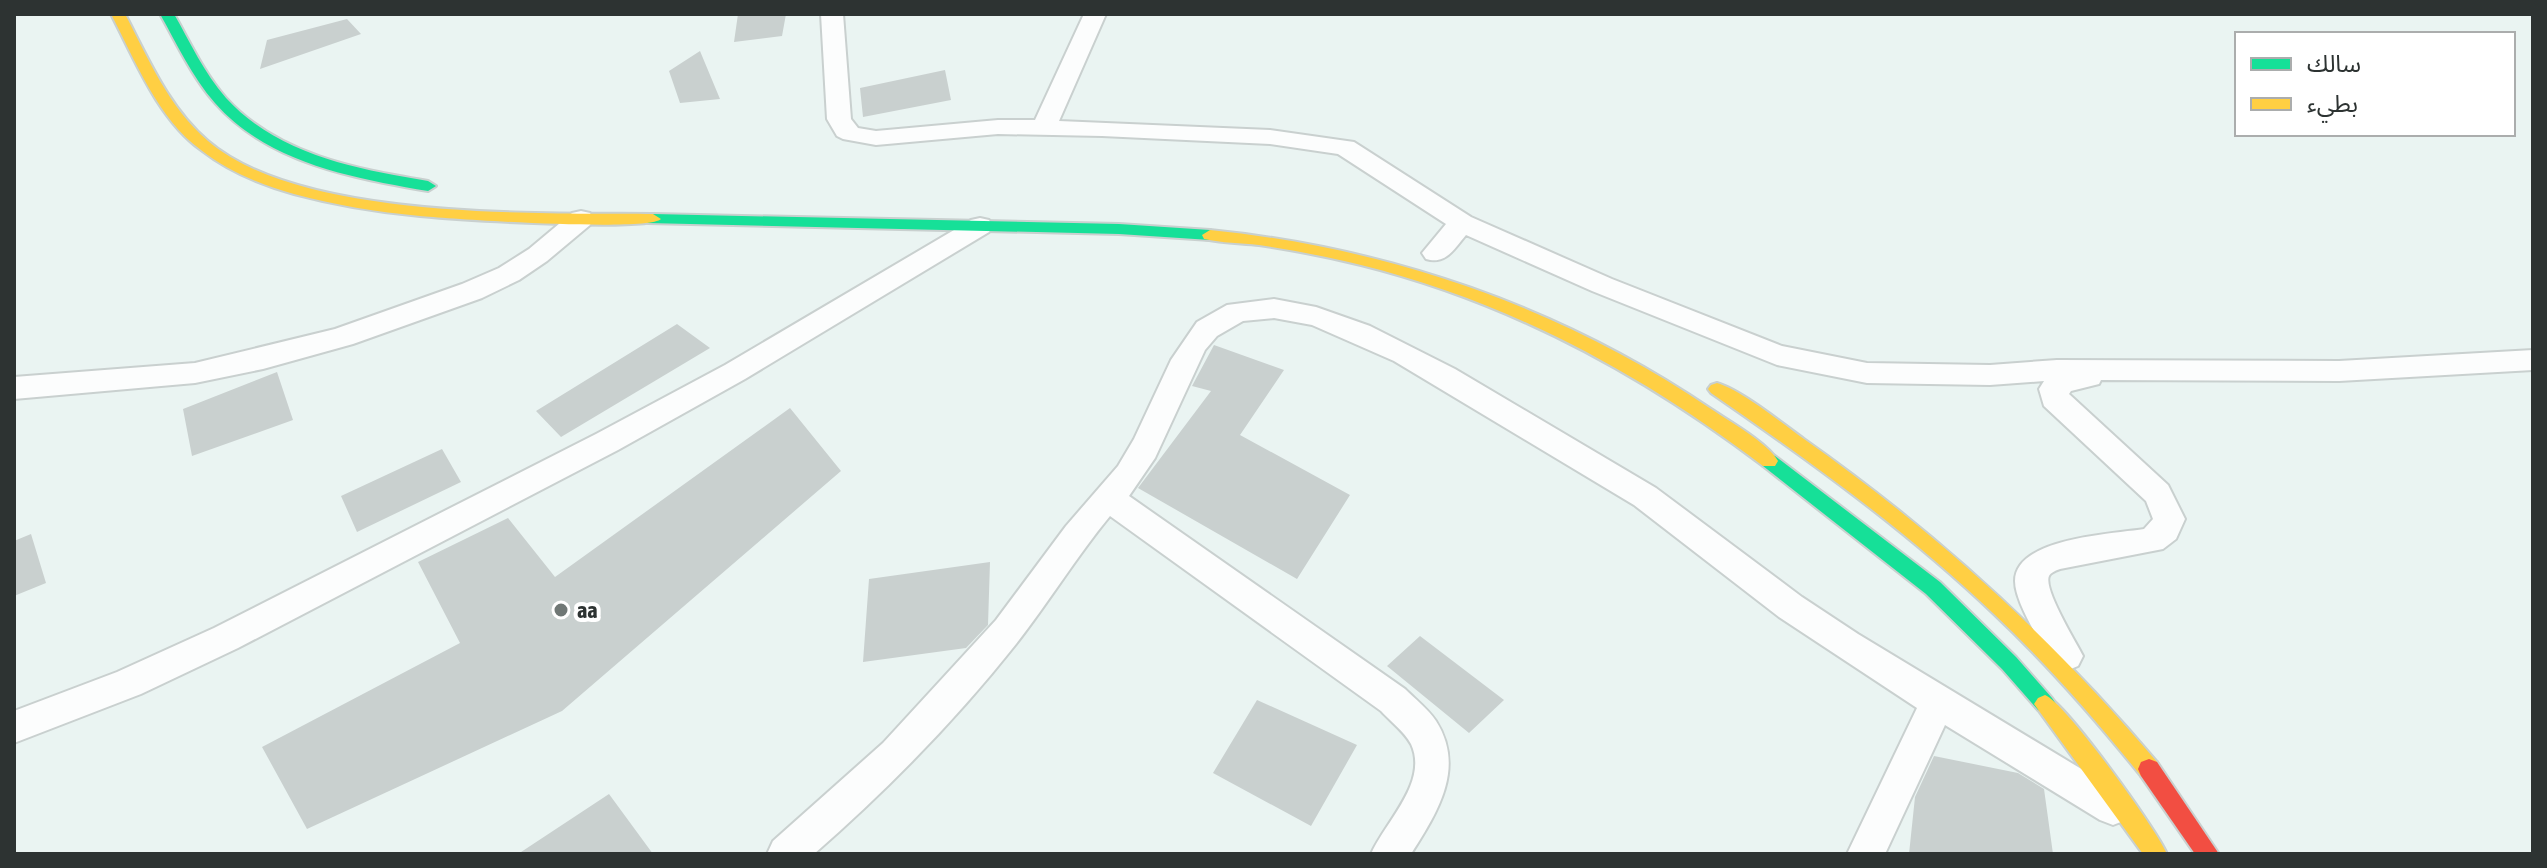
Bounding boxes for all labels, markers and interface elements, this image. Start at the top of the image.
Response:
legend [2235,32,2515,136]
text: سالك [2307,50,2361,77]
text: بطيء [2307,90,2358,123]
place label: aa [577,597,597,623]
marker: aa [552,601,570,619]

